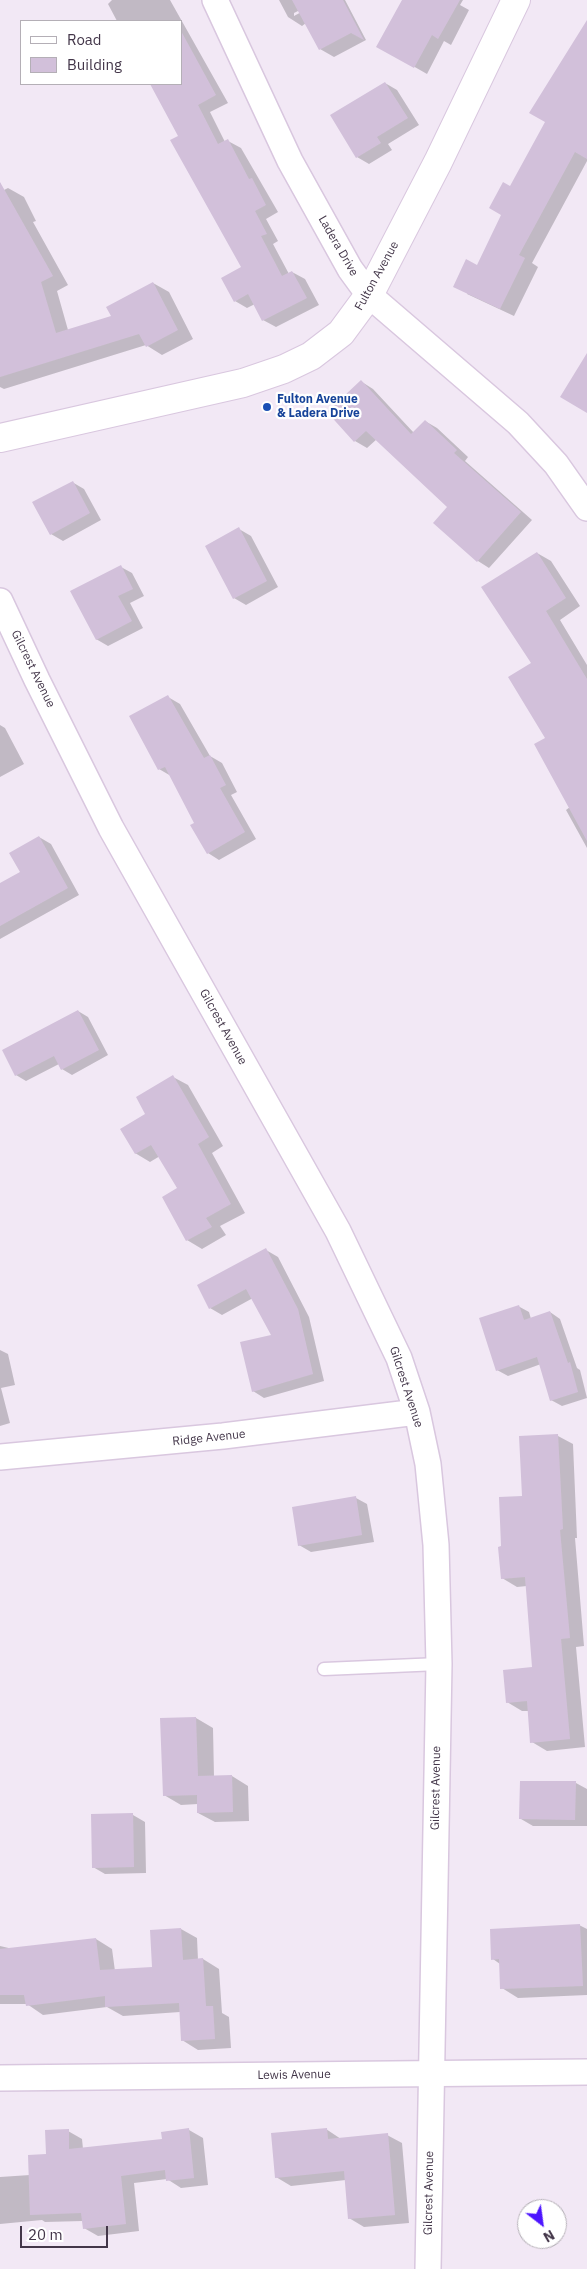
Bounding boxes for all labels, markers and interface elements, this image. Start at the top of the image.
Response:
legend [20,20,182,85]
text: Road [67,30,102,49]
text: Building [67,55,122,74]
street label: Ladera Drive [315,213,361,279]
street label: Fulton Avenue [352,239,402,313]
place label: Fulton Avenue & Ladera Drive [277,393,360,421]
marker: Fulton Avenue & Ladera Drive [261,401,273,413]
street label: Gilcrest Avenue [8,628,58,710]
street label: Gilcrest Avenue [196,987,250,1067]
street label: Gilcrest Avenue [386,1345,426,1429]
street label: Ridge Avenue [172,1427,246,1449]
street label: Gilcrest Avenue [428,1746,444,1830]
street label: Lewis Avenue [257,2067,331,2083]
street label: Gilcrest Avenue [421,2151,437,2235]
north arrow [517,2199,567,2249]
scale bar [22,2216,110,2248]
text: 20 m [28,2225,63,2244]
text: N [540,2226,558,2246]

